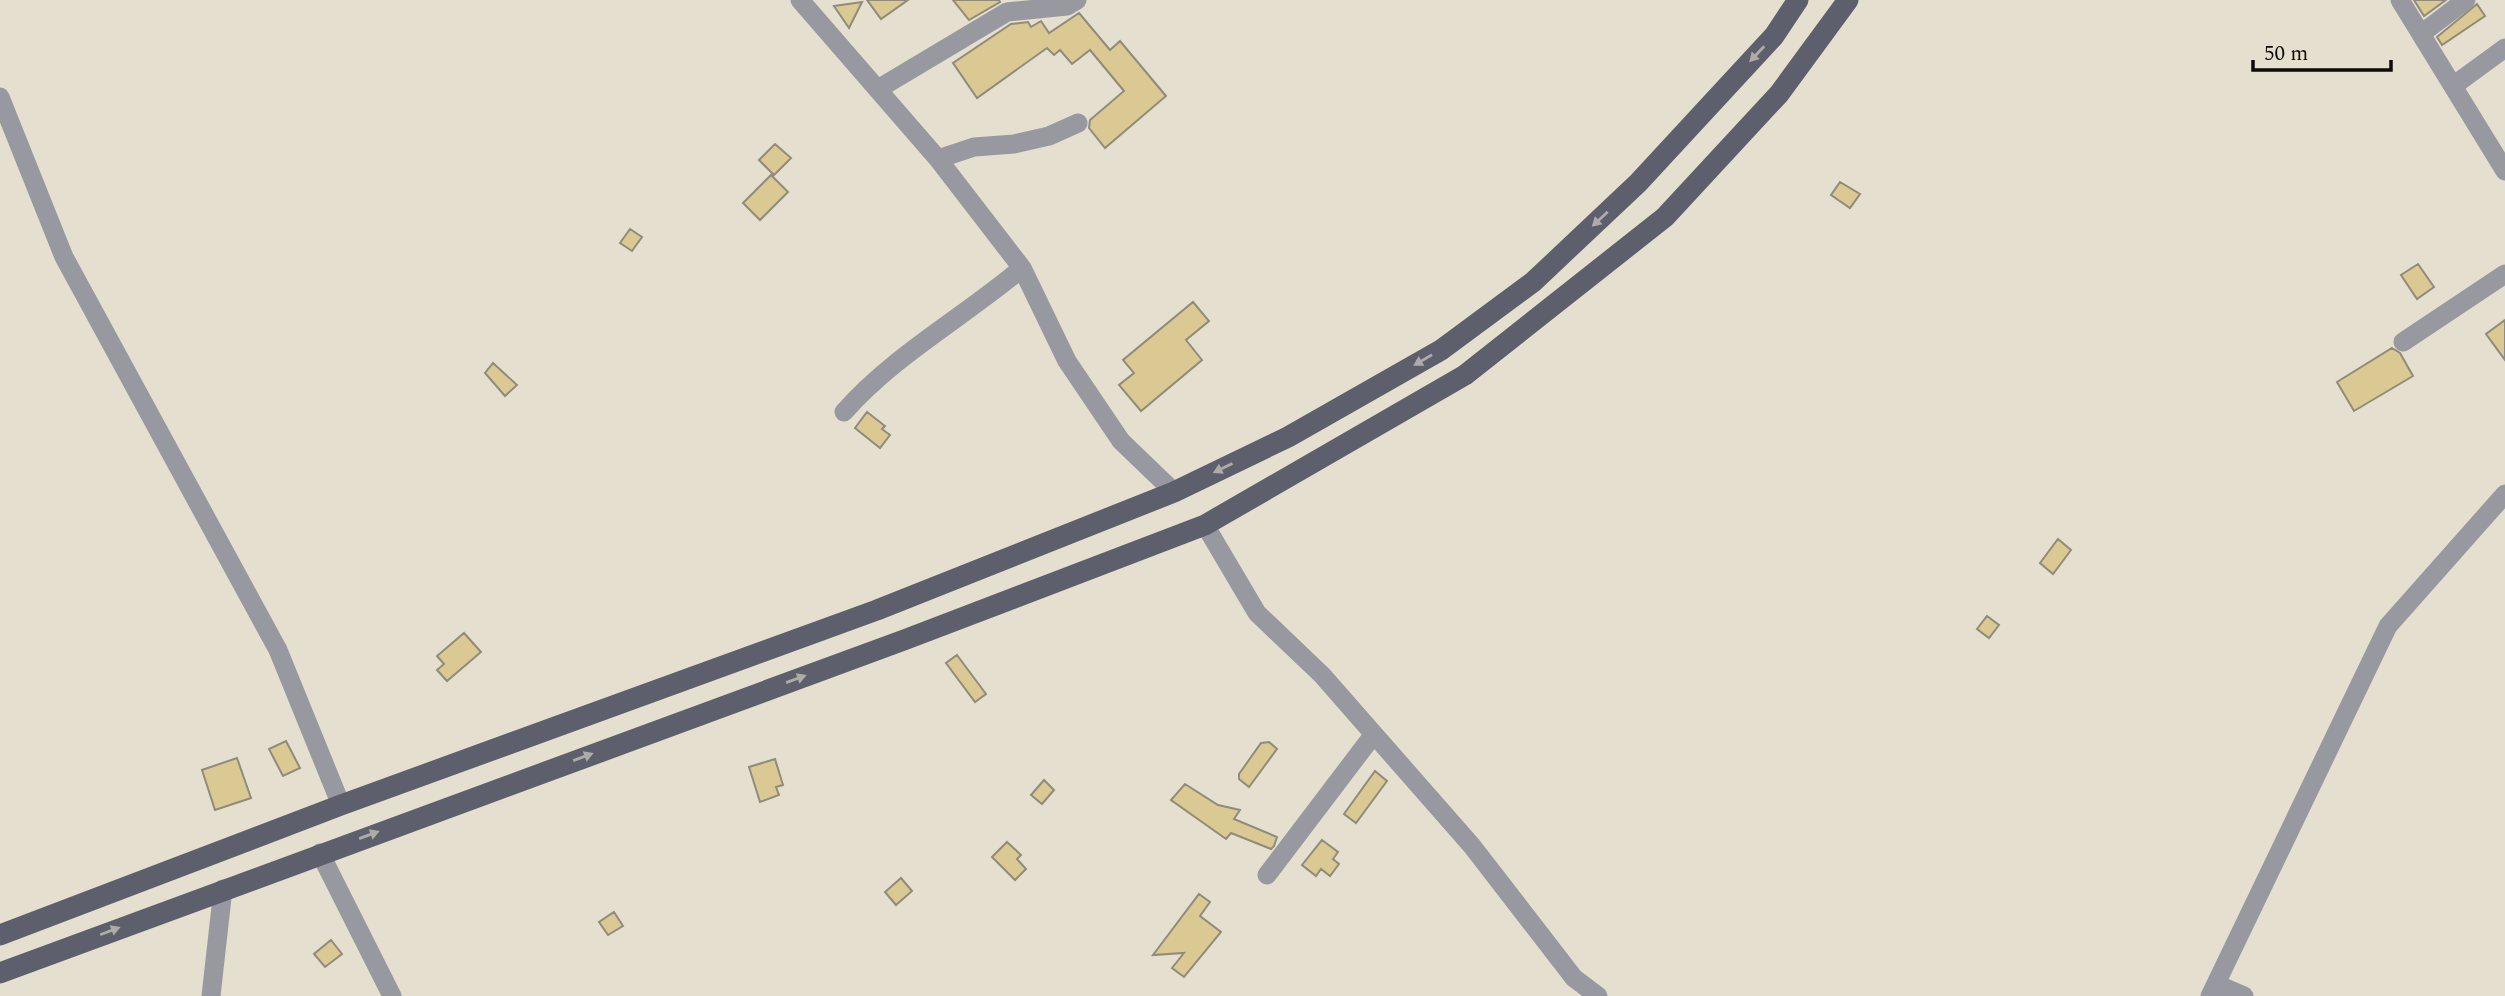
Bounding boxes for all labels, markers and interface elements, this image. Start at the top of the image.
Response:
scale bar [2253,28,2391,72]
text: 50 m [2264,38,2308,70]
one-way arrow [1750,45,1766,62]
one-way arrow [1592,210,1609,226]
one-way arrow [1413,354,1433,366]
one-way arrow [1213,463,1233,474]
one-way arrow [786,673,807,684]
one-way arrow [572,751,593,762]
one-way arrow [358,829,379,840]
one-way arrow [99,926,120,937]

